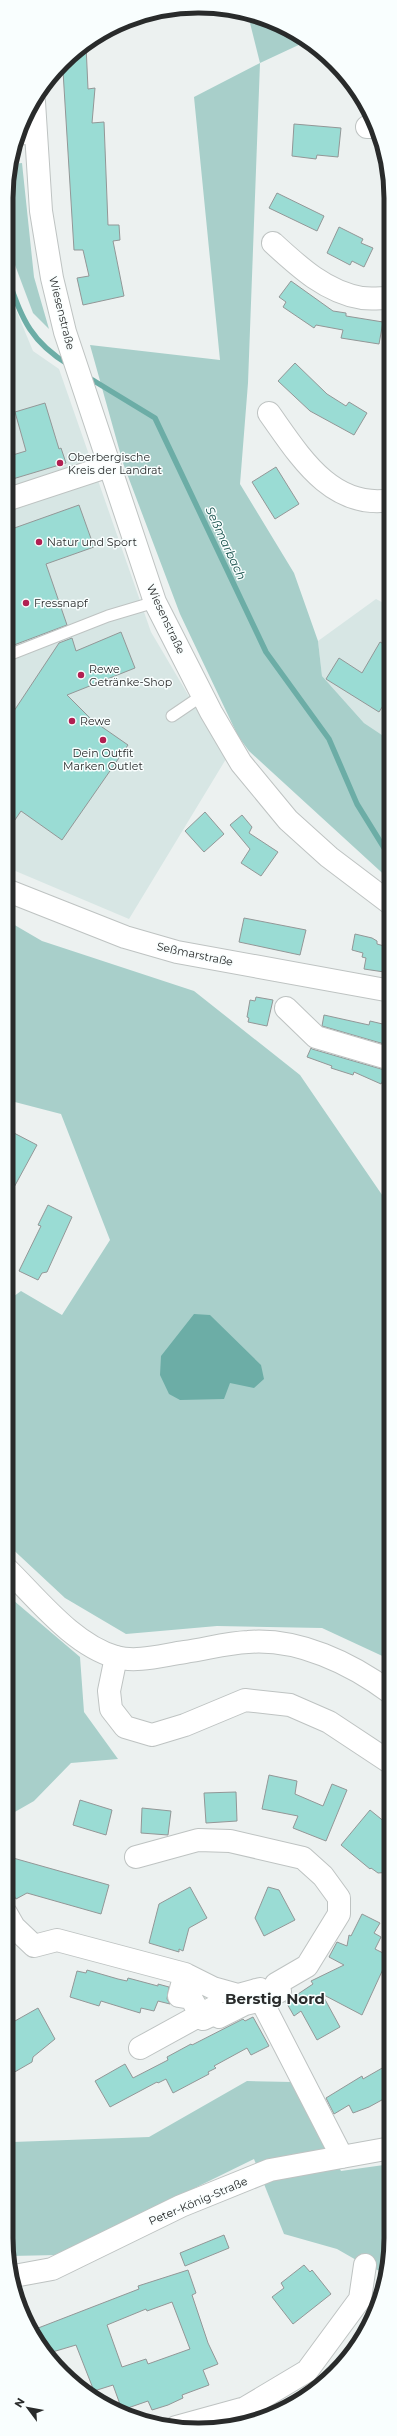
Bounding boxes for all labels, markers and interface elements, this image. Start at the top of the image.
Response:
street label: Wiesenstraße [46,275,78,352]
place label: Oberbergische Kreis der Landrat [68,450,163,477]
marker: Oberbergische Kreis der Landrat [55,458,65,468]
water label: Seßmarbach [202,504,250,582]
place label: Natur und Sport [47,535,137,549]
marker: Natur und Sport [34,537,44,547]
street label: Wiesenstraße [144,582,188,656]
place label: Fressnapf [34,596,89,610]
marker: Fressnapf [21,598,31,608]
place label: Rewe Getränke-Shop [89,662,172,689]
marker: Rewe Getränke-Shop [76,670,86,680]
place label: Rewe [80,714,111,728]
marker: Rewe [67,716,77,726]
marker: Dein Outfit Marken Outlet [98,735,108,745]
place label: Dein Outfit Marken Outlet [63,746,143,773]
street label: Seßmarstraße [156,939,235,969]
district label: Berstig Nord [225,1989,325,2008]
street label: Peter-König-Straße [147,2174,250,2228]
north arrow [8,2388,48,2428]
text: N [11,2395,28,2410]

